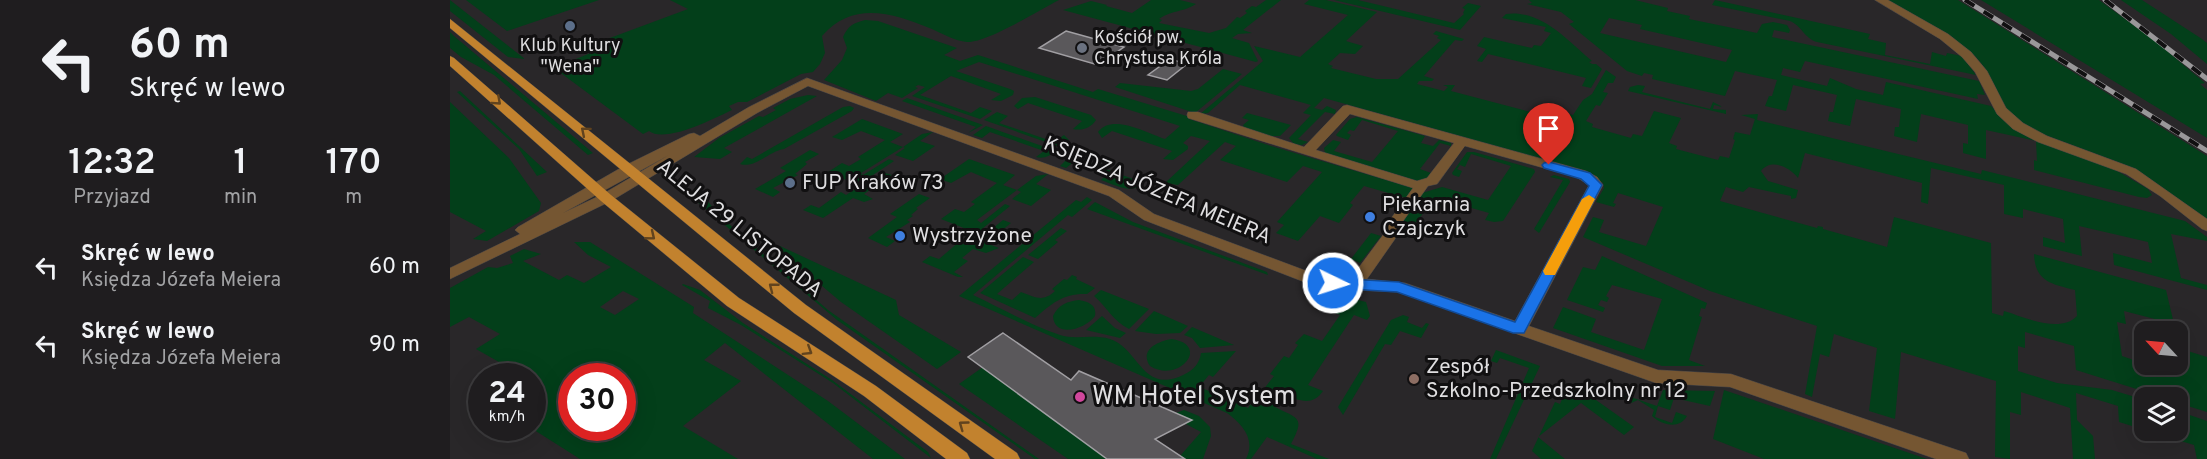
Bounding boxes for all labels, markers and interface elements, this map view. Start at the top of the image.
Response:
marker: Klub Kultury "Wena" [563,19,577,33]
text: 60 m [129,20,230,73]
icon: left [30,24,108,102]
place label: Kościół pw. Chrystusa Króla [1094,27,1222,71]
place label: Klub Kultury "Wena" [519,35,621,79]
marker: Kościół pw. Chrystusa Króla [1075,41,1089,55]
text: Skręć w lewo [129,72,285,106]
one-way arrow [490,94,500,105]
pin [1523,103,1574,165]
icon: arrive [1532,112,1565,145]
one-way arrow [581,127,592,138]
street label: KSIĘDZA JÓZEFA MEIERA [1039,130,1275,251]
text: 12:32 [68,141,156,187]
text: 1 [234,141,248,187]
text: 170 [325,141,382,187]
street label: ALEJA 29 LISTOPADA [650,154,828,304]
place label: FUP Kraków 73 [802,170,944,197]
marker: FUP Kraków 73 [783,176,797,190]
text: Przyjazd [73,185,151,211]
text: min [224,185,257,211]
text: m [345,185,362,211]
place label: Piekarnia Czajczyk [1382,192,1470,243]
marker: Piekarnia Czajczyk [1363,210,1377,224]
place label: Wystrzyżone [912,223,1032,250]
one-way arrow [644,228,655,239]
marker: Wystrzyżone [893,229,907,243]
text: Skręć w lewo [81,241,215,268]
icon: left [30,251,63,284]
position arrow [1301,251,1365,315]
text: 60 m [369,254,420,281]
text: Księdza Józefa Meiera [81,268,281,294]
one-way arrow [769,284,780,295]
text: Skręć w lewo [81,319,215,346]
north arrow [2134,321,2188,375]
map controls [2134,321,2188,441]
icon: left [30,329,63,362]
text: 90 m [369,332,420,359]
one-way arrow [802,344,812,356]
text: Księdza Józefa Meiera [81,346,281,372]
place label: Zespół Szkolno-Przedszkolny nr 12 [1426,354,1686,405]
speed limit sign: 30 [558,363,636,441]
marker: Zespół Szkolno-Przedszkolny nr 12 [1407,372,1421,386]
text: 24 [488,376,526,413]
place label: WM Hotel System [1092,381,1296,414]
button: layers [2134,387,2188,441]
marker: WM Hotel System [1073,390,1087,404]
text: km/h [489,408,525,427]
one-way arrow [958,421,969,432]

